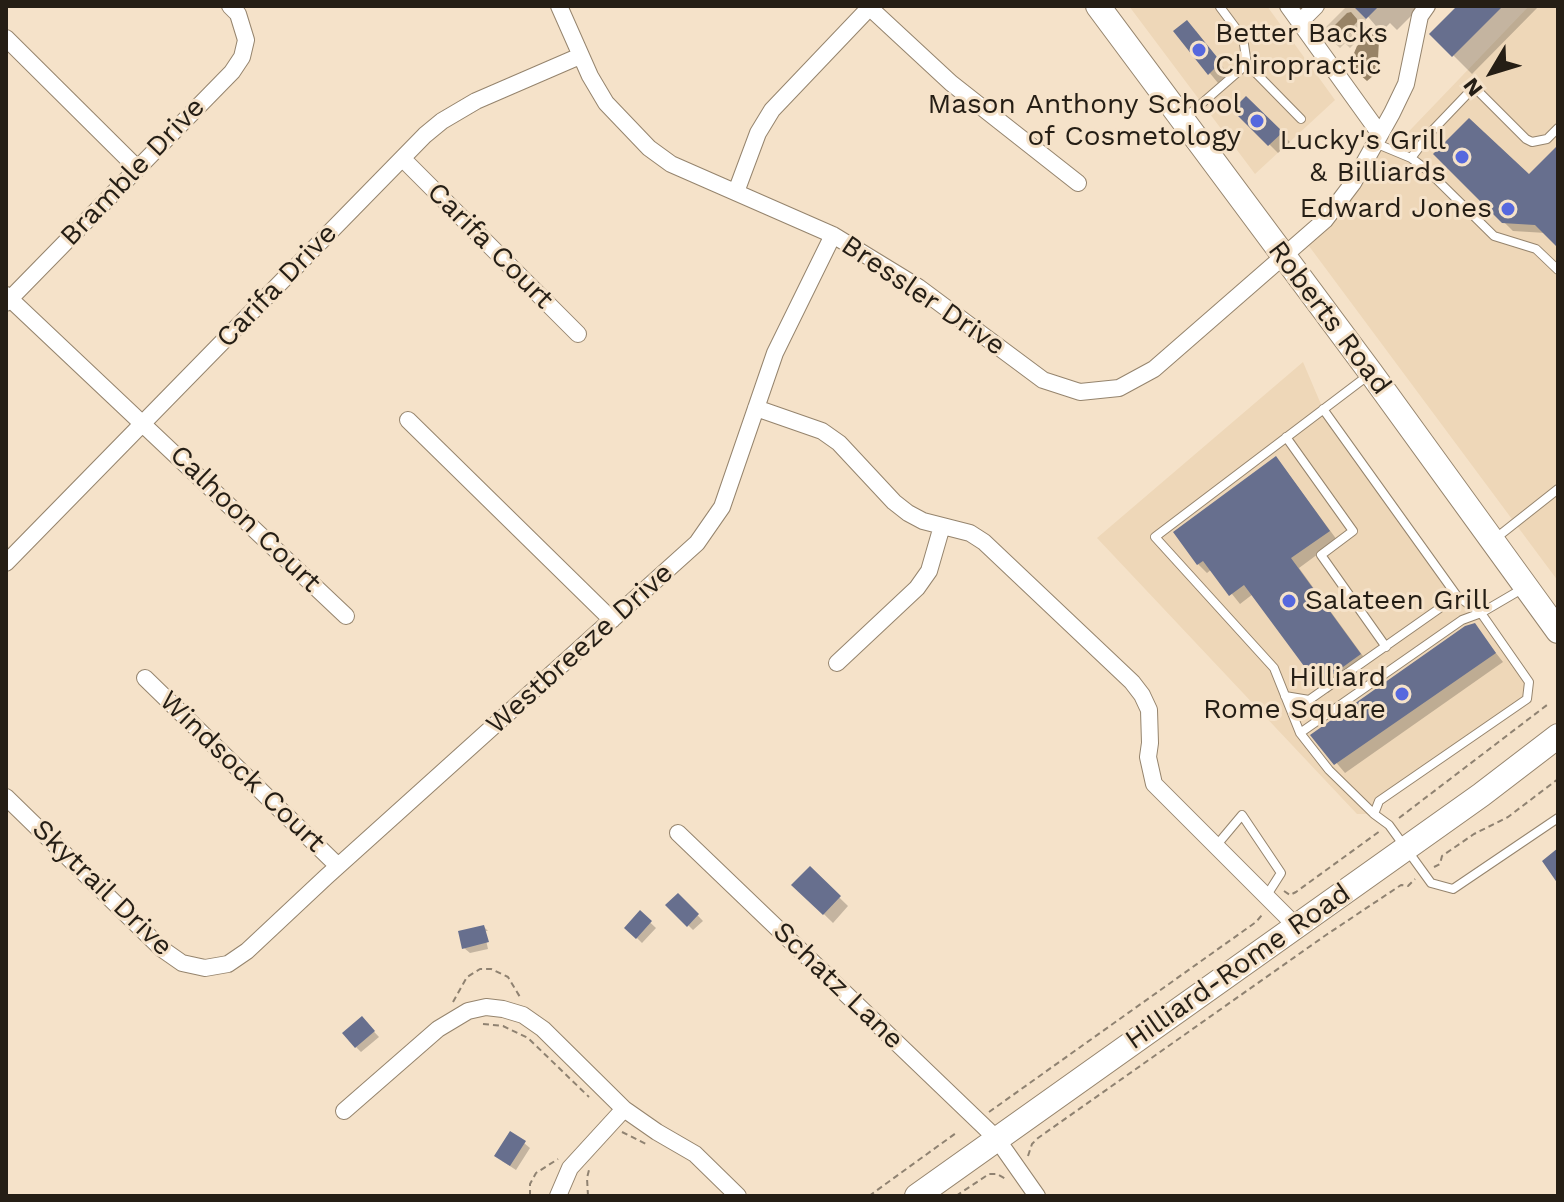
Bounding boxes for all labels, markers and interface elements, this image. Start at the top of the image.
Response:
place label: Better Backs Chiropractic [1215,17,1388,83]
north arrow [1452,32,1532,112]
marker: Better Backs Chiropractic [1190,41,1208,59]
text: N [1458,73,1488,101]
place label: Mason Anthony School of Cosmetology [927,88,1241,154]
street label: Bramble Drive [54,91,212,253]
marker: Mason Anthony School of Cosmetology [1248,112,1266,130]
place label: Lucky's Grill & Billiards [1280,124,1446,190]
marker: Lucky's Grill & Billiards [1453,148,1471,166]
street label: Carifa Court [420,176,560,316]
place label: Edward Jones [1299,192,1492,226]
marker: Edward Jones [1499,200,1517,218]
street label: Carifa Drive [210,217,344,355]
street label: Bressler Drive [835,229,1011,363]
street label: Roberts Road [1260,235,1398,401]
street label: Calhoon Court [162,438,328,600]
street label: Westbreeze Drive [480,556,680,742]
place label: Salateen Grill [1305,584,1490,618]
marker: Salateen Grill [1280,592,1298,610]
place label: Hilliard Rome Square [1203,661,1386,727]
street label: Windsock Court [152,684,332,860]
marker: Hilliard Rome Square [1393,685,1411,703]
street label: Skytrail Drive [25,813,179,963]
street label: Hilliard-Rome Road [1119,877,1357,1057]
street label: Schatz Lane [766,915,910,1057]

